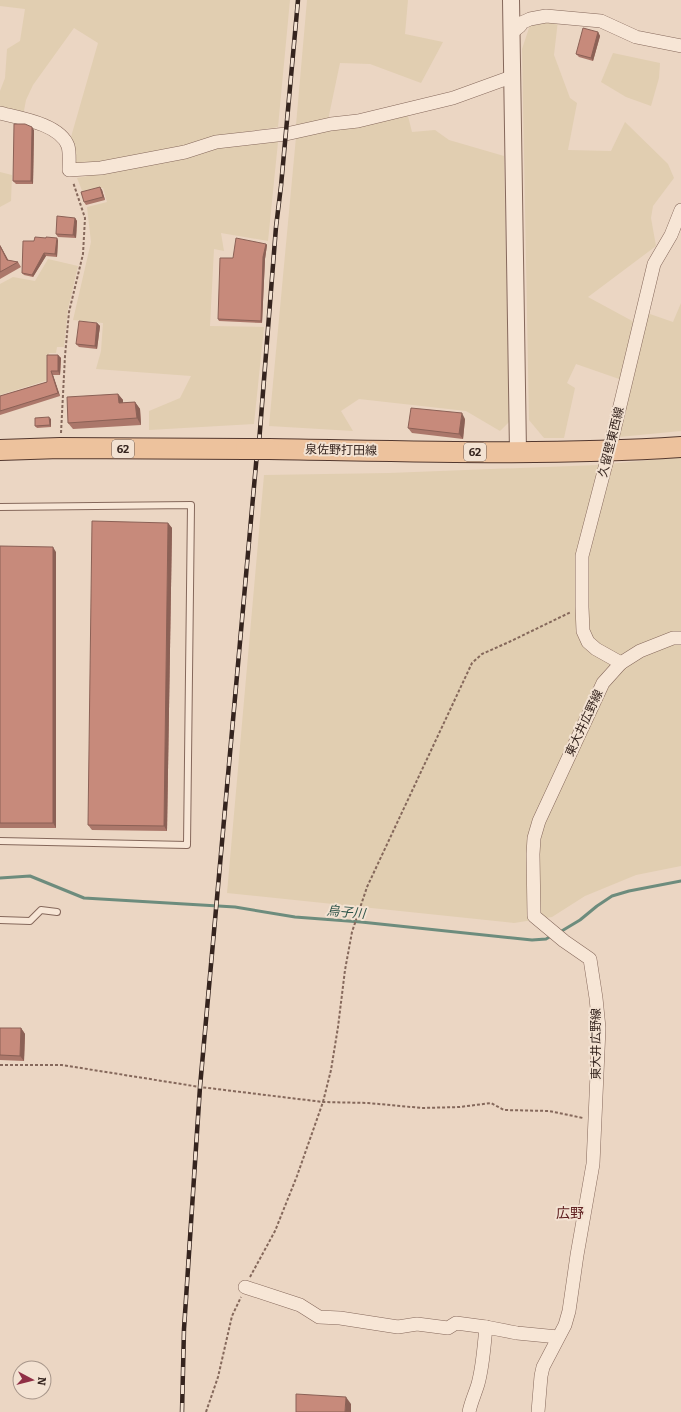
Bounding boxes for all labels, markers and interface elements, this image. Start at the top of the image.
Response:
street label: 久留壁東西線 [595,405,627,479]
road number: 62 [112,440,134,458]
street label: 泉佐野打田線 [305,442,377,458]
road number: 62 [464,443,486,461]
street label: 東大井広野線 [562,687,606,759]
water label: 烏子川 [326,903,368,921]
street label: 東大井広野線 [589,1008,603,1080]
district label: 広野 [556,1205,584,1222]
north arrow [12,1360,52,1400]
text: N [34,1376,48,1387]

